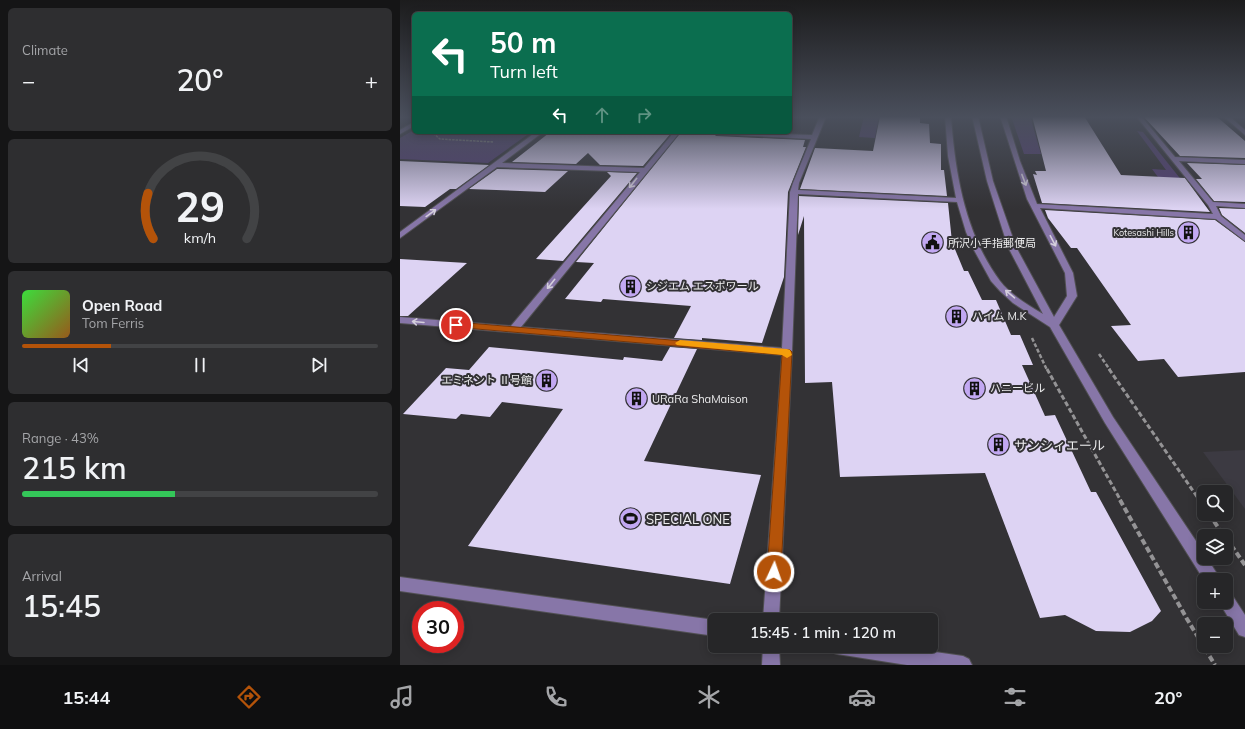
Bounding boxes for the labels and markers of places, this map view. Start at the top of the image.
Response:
building icon: Kotesashi Hills [1176,219,1202,245]
place label: Kotesashi Hills [1113,227,1174,238]
public building icon: 所沢小手指郵便局 [919,230,945,256]
place label: 所沢小手指郵便局 [948,236,1036,250]
building icon: シジエム エスポワール [617,273,643,299]
place label: シジエム エスポワール [646,279,759,293]
building icon: ハイム M.K [943,303,969,329]
pin [439,308,473,342]
place label: ハイム M.K [972,309,1027,323]
building icon: エミネント Ⅱ号館 [534,367,560,393]
place label: エミネント Ⅱ号館 [441,373,532,387]
building icon: ハニービル [961,375,987,401]
place label: ハニービル [990,381,1045,395]
building icon: URaRa ShaMaison [623,386,649,412]
place label: URaRa ShaMaison [652,392,748,406]
building icon: サンシィエール [986,432,1012,458]
place label: サンシィエール [1014,437,1105,453]
sports icon: SPECIAL ONE [617,506,643,532]
place label: SPECIAL ONE [646,511,730,527]

